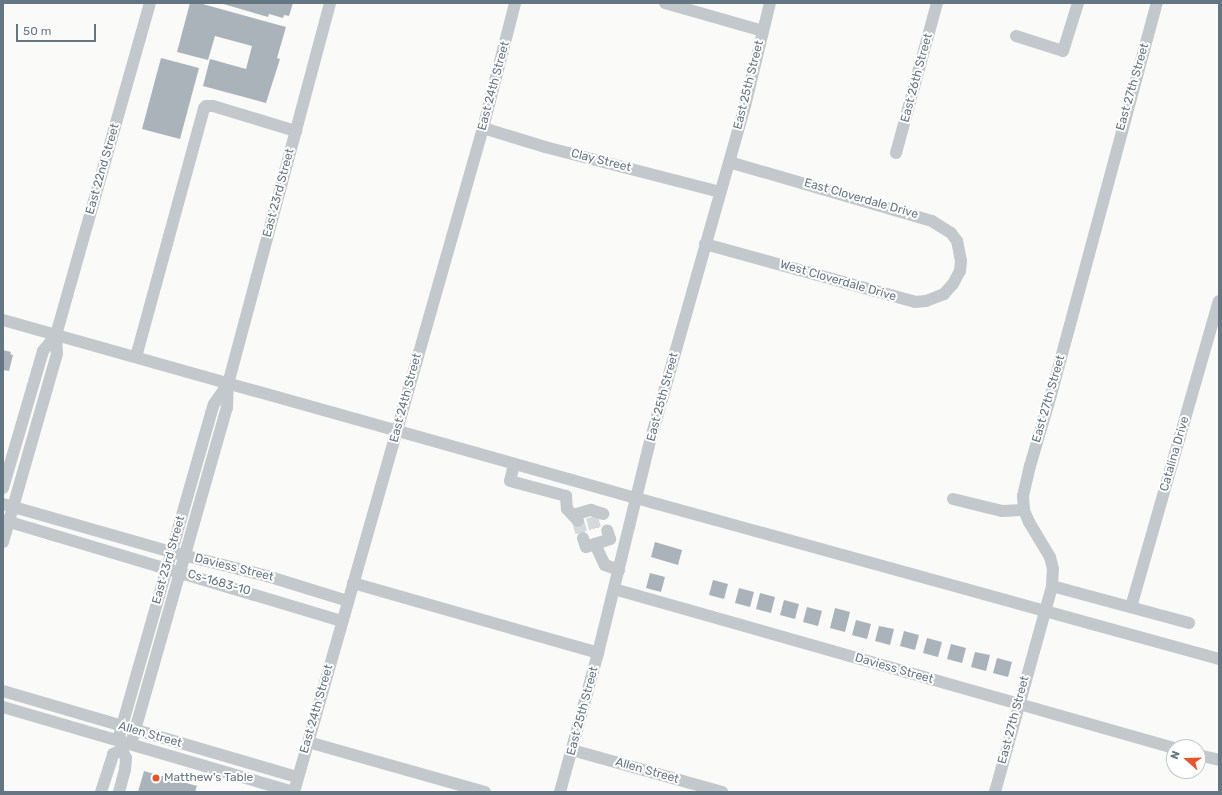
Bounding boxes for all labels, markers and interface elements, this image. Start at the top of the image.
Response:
scale bar [18,16,98,42]
text: 50 m [23,24,51,38]
street label: East 26th Street [898,32,936,124]
street label: East 25th Street [731,39,767,131]
street label: East 24th Street [475,40,513,132]
street label: East 27th Street [1114,42,1152,132]
street label: East 22nd Street [83,122,123,216]
street label: East 23rd Street [260,147,298,239]
street label: Clay Street [569,147,633,175]
street label: East Cloverdale Drive [802,176,920,222]
street label: West Cloverdale Drive [778,258,898,304]
street label: East 25th Street [644,351,682,443]
street label: East 24th Street [387,352,425,444]
street label: East 27th Street [1030,354,1068,444]
street label: Catalina Drive [1157,415,1193,493]
street label: East 23rd Street [150,514,188,606]
street label: Daviess Street [193,551,275,585]
street label: Cs-1683-10 [186,567,252,599]
street label: Daviess Street [853,651,935,687]
street label: East 24th Street [297,663,337,755]
street label: East 25th Street [564,665,602,757]
street label: East 27th Street [995,674,1033,766]
street label: Allen Street [117,719,183,751]
north arrow [1166,739,1206,779]
text: N [1168,749,1183,761]
street label: Allen Street [614,755,680,787]
place label: Matthew's Table [164,771,254,785]
marker: Matthew's Table [151,773,161,783]

